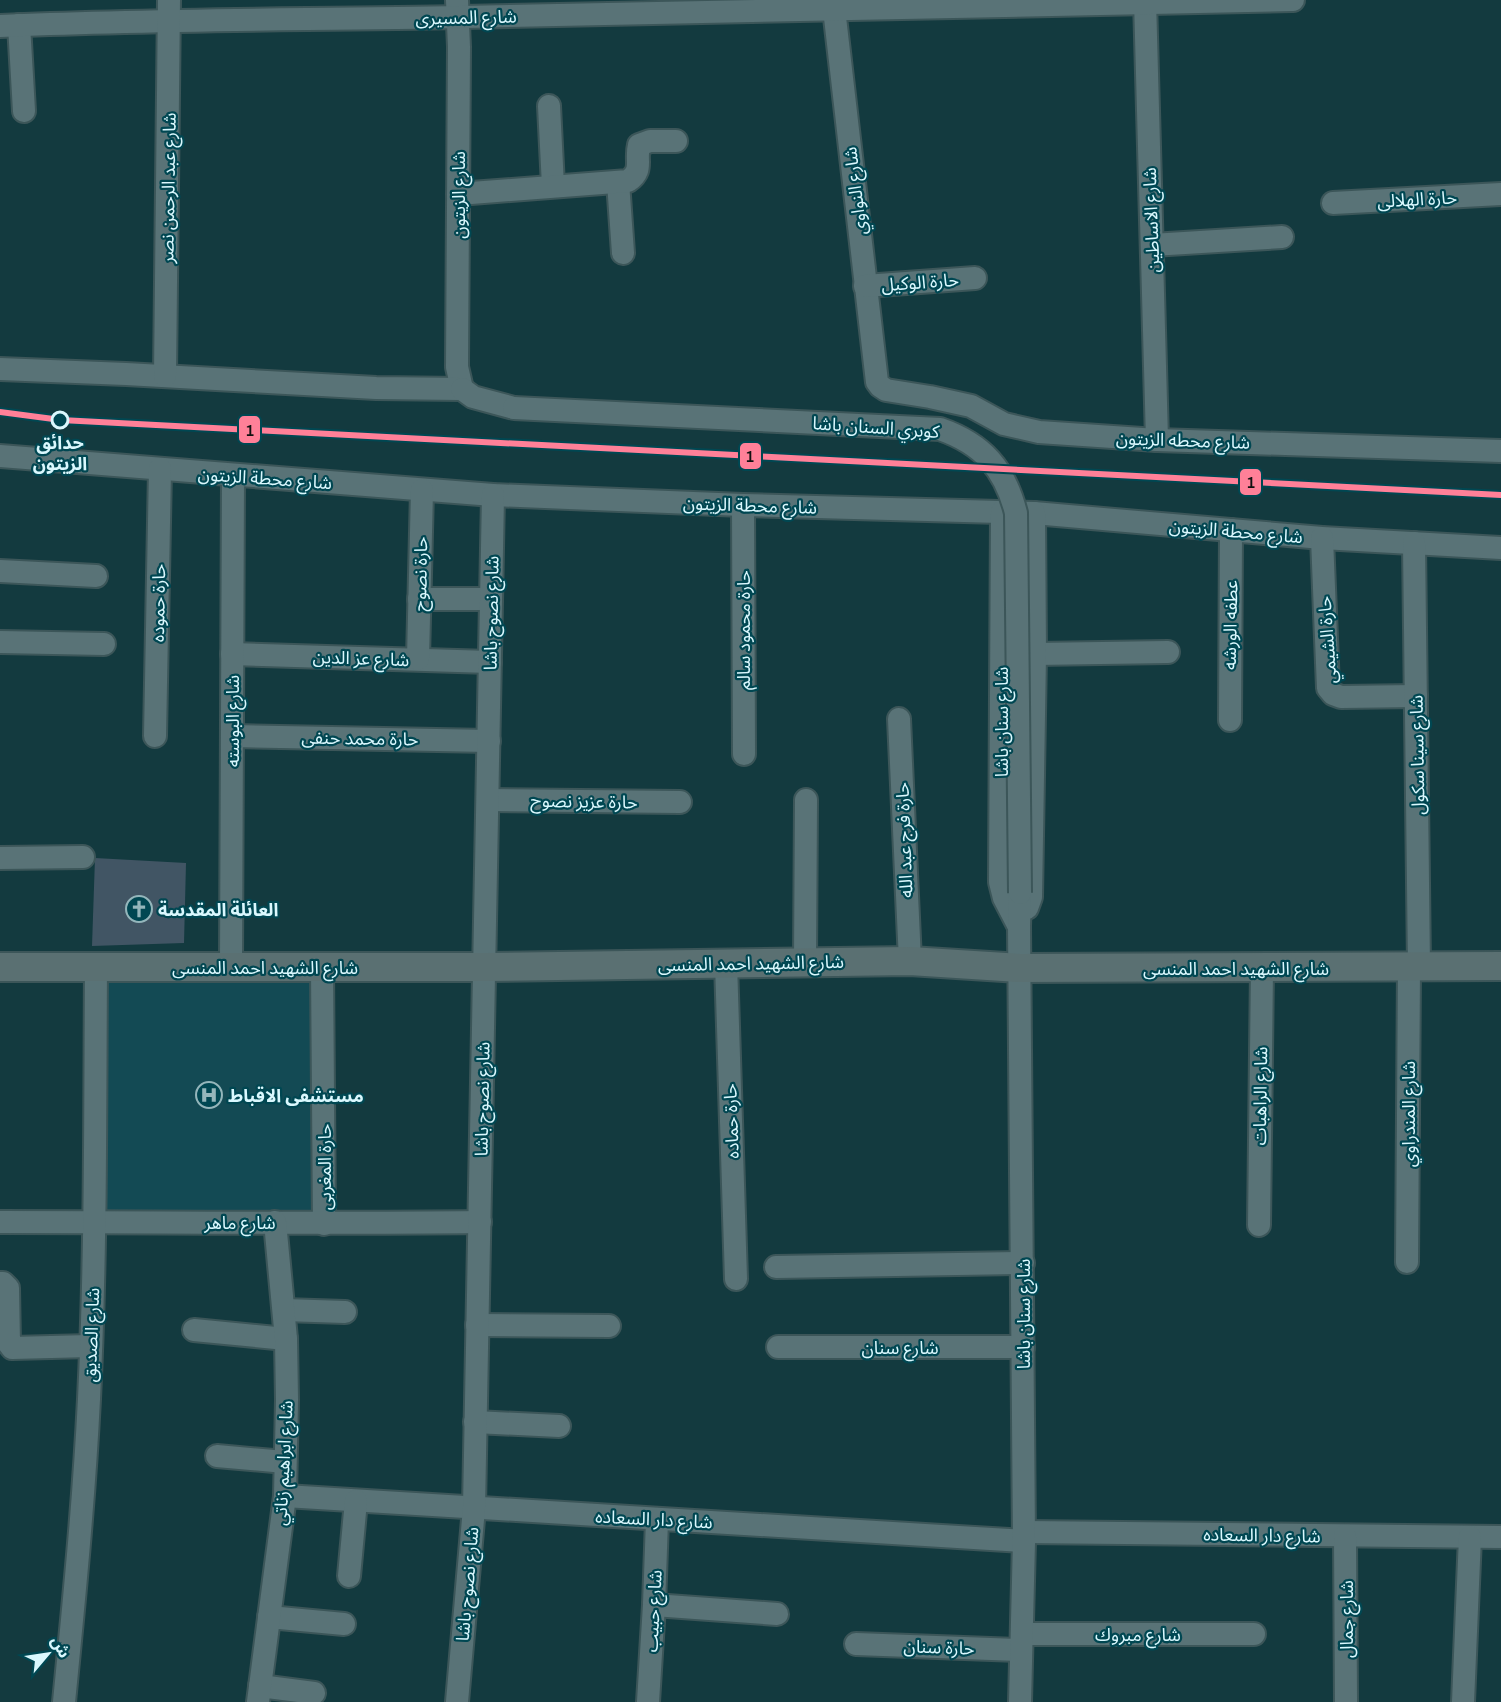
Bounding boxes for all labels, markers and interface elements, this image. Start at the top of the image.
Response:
street label: شارع المسيرى [415,4,517,32]
street label: شارع عبد الرحمن نصر [154,112,184,265]
street label: شارع النواوي [837,145,875,237]
street label: شارع الزيتون [446,151,473,239]
street label: شارع الاساطين [1137,167,1167,273]
street label: حارة الهلالى [1376,184,1458,214]
street label: حارة الوكيل [880,267,960,297]
street label: كوبري السنان باشا [812,410,941,445]
marker: حدائق الزيتون [51,411,69,429]
line badge: 1 [238,415,261,444]
text: 1 [246,419,254,441]
street label: شارع محطه الزيتون [1115,425,1251,457]
place label: حدائق الزيتون [33,430,87,476]
line badge: 1 [739,442,762,470]
text: 1 [746,445,754,467]
street label: شارع محطة الزيتون [197,461,333,497]
line badge: 1 [1239,468,1262,496]
text: 1 [1247,471,1255,493]
street label: شارع محطة الزيتون [682,490,818,522]
street label: شارع محطة الزيتون [1168,513,1304,551]
street label: حارة نصوح [407,536,434,612]
street label: شارع نصوح باشا [478,555,506,671]
street label: حارة حموده [145,564,171,642]
street label: حارة محمود سالم [731,570,757,690]
street label: عطفه الورشه [1217,580,1243,670]
street label: حارة الشيمي [1311,595,1344,685]
street label: شارع عز الدين [312,644,410,674]
street label: شارع سنان باشا [989,667,1016,777]
street label: شارع البوسته [220,675,247,767]
street label: شارع سينا سكول [1403,695,1433,815]
street label: حارة محمد حنفى [301,724,419,752]
street label: حارة فرج عبد الله [889,782,920,898]
street label: حارة عزيز نصوح [530,788,638,815]
church icon: العائلة المقدسة [124,894,154,924]
place label: العائلة المقدسة [158,897,278,922]
street label: شارع الشهيد احمد المنسى [658,949,844,979]
street label: شارع الشهيد احمد المنسى [172,955,358,982]
street label: شارع الشهيد احمد المنسى [1143,956,1329,983]
street label: شارع نصوح باشا [469,1041,497,1157]
street label: شارع الراهبات [1247,1046,1275,1146]
street label: شارع المندراوي [1396,1061,1423,1167]
hospital icon: مستشفى الاقباط [194,1080,224,1110]
place label: مستشفى الاقباط [228,1083,364,1108]
street label: حارة حماده [717,1083,745,1159]
street label: حارة المغربى [312,1124,337,1210]
street label: شارع ماهر [203,1210,276,1237]
street label: شارع سنان باشا [1011,1259,1038,1369]
street label: شارع الصديق [77,1287,107,1383]
street label: شارع سنان [861,1335,939,1362]
street label: شارع ابراهيم زناتي [267,1400,301,1526]
street label: شارع دار السعاده [595,1503,713,1537]
street label: شارع دار السعاده [1203,1521,1321,1551]
street label: شارع نصوح باشا [450,1526,486,1642]
street label: شارع حبيب [638,1569,670,1653]
street label: شارع جمال [1334,1580,1361,1658]
street label: شارع مبروك [1095,1622,1181,1649]
north arrow [18,1624,78,1684]
text: ش [46,1632,76,1662]
street label: حارة سنان [903,1633,975,1661]

